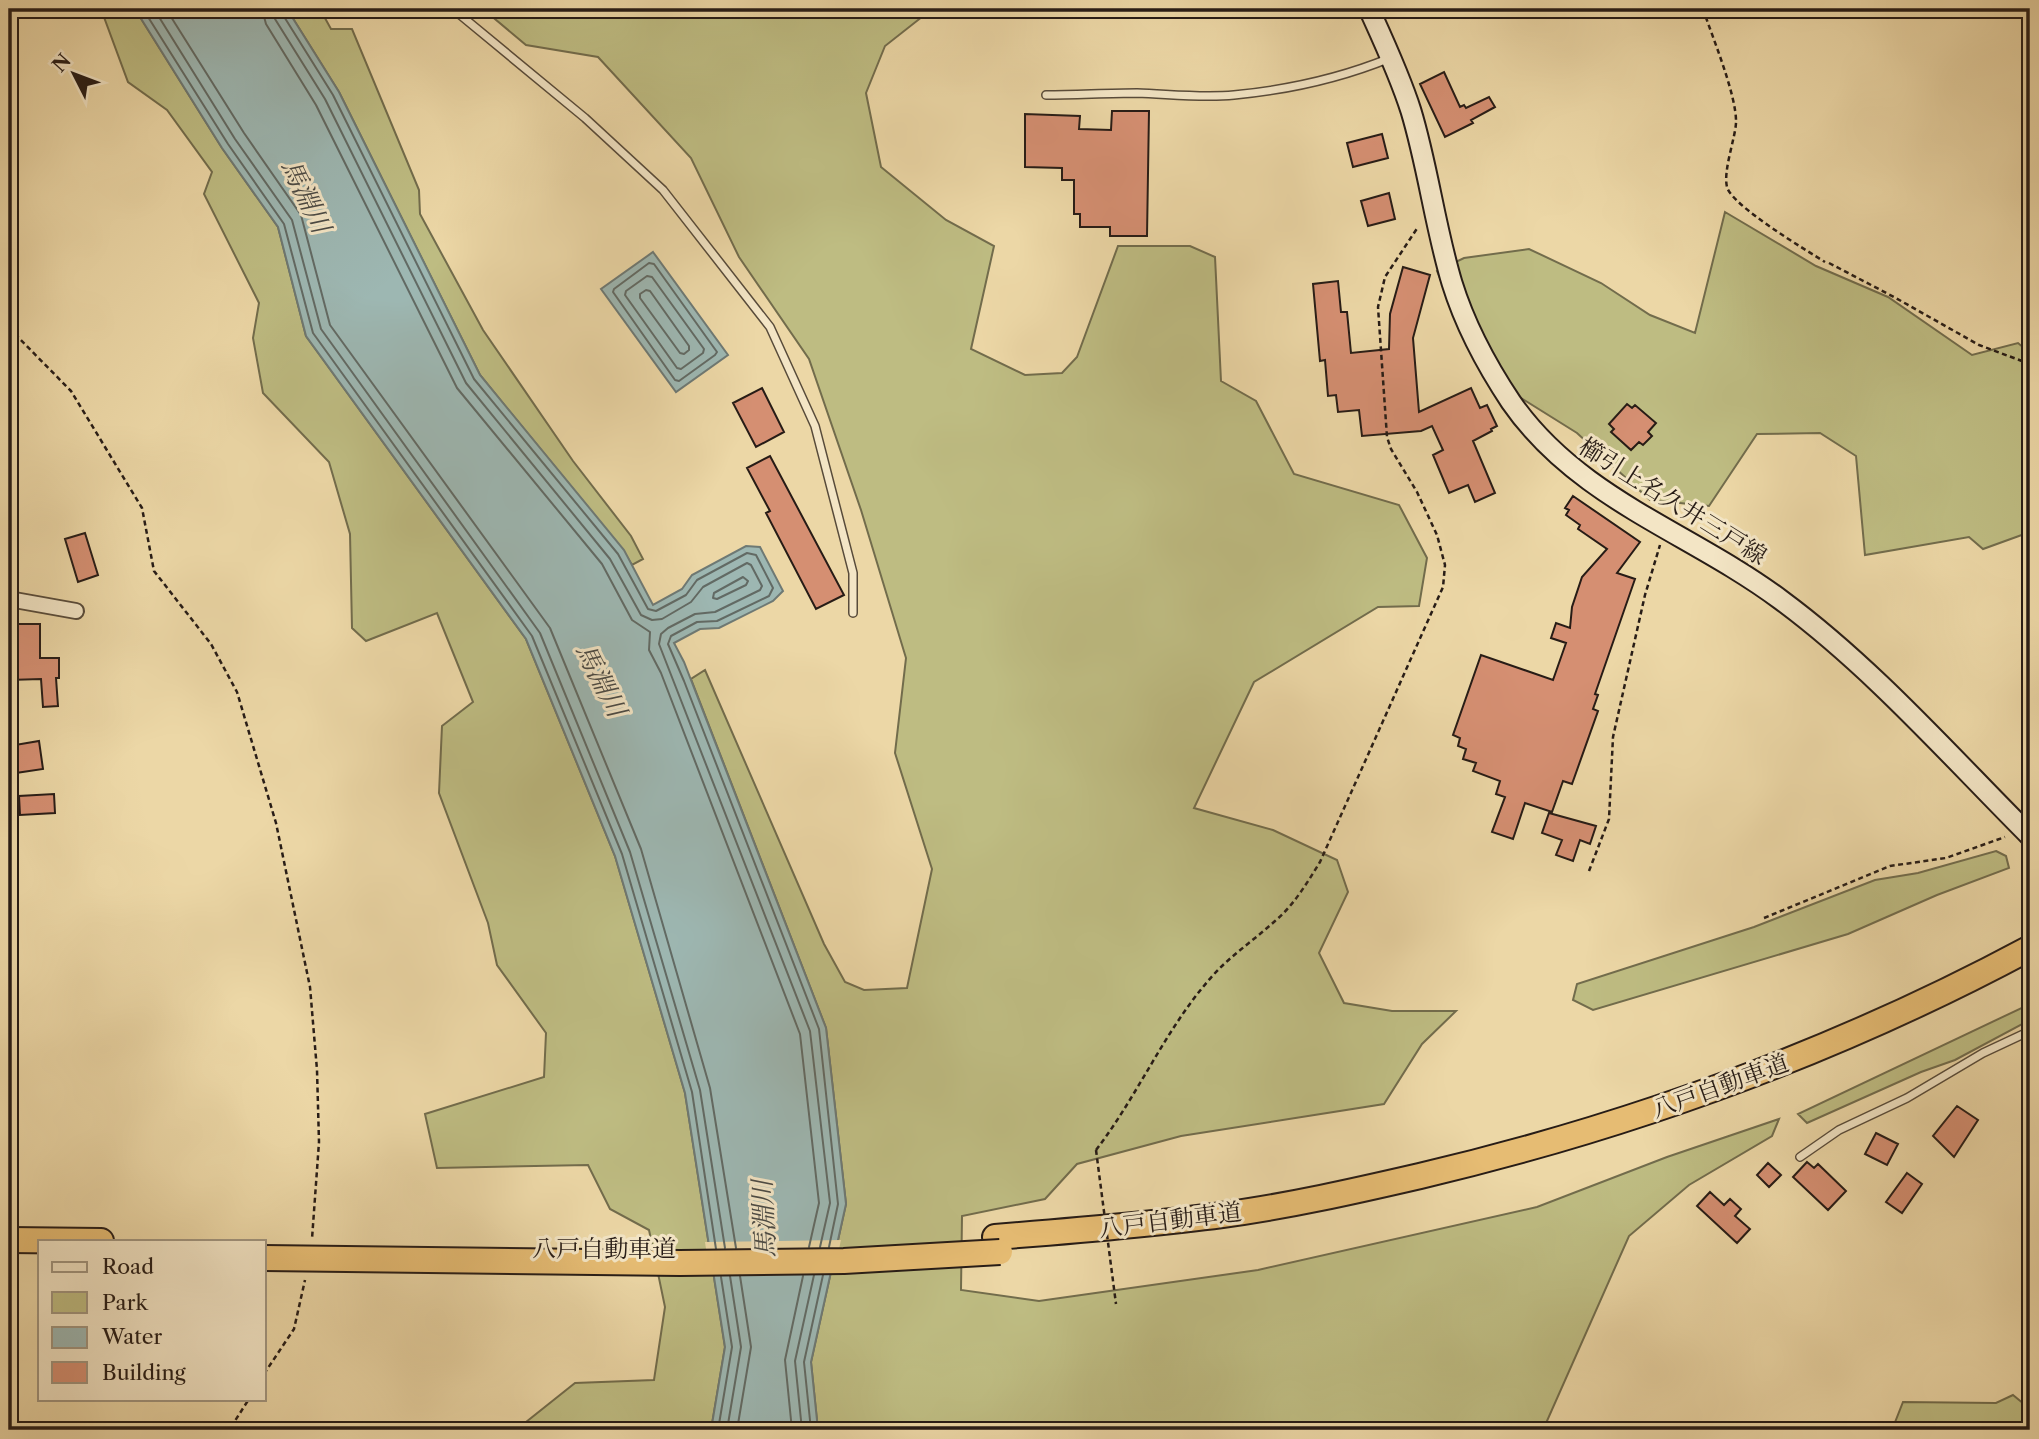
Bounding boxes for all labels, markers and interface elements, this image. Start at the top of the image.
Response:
north arrow [38,38,108,108]
text: N [48,49,76,77]
water label: 馬淵川 [275,154,339,241]
street label: 櫛引上名久井三戸線 [1574,431,1772,571]
water label: 馬淵川 [569,638,634,725]
street label: 八戸自動車道 [1647,1048,1793,1124]
water label: 馬淵川 [746,1176,782,1259]
street label: 八戸自動車道 [1097,1197,1243,1243]
street label: 八戸自動車道 [532,1234,676,1263]
legend [38,1240,266,1400]
text: Road [102,1254,154,1279]
text: Park [102,1290,148,1315]
text: Water [101,1324,162,1349]
text: Building [102,1360,187,1385]

